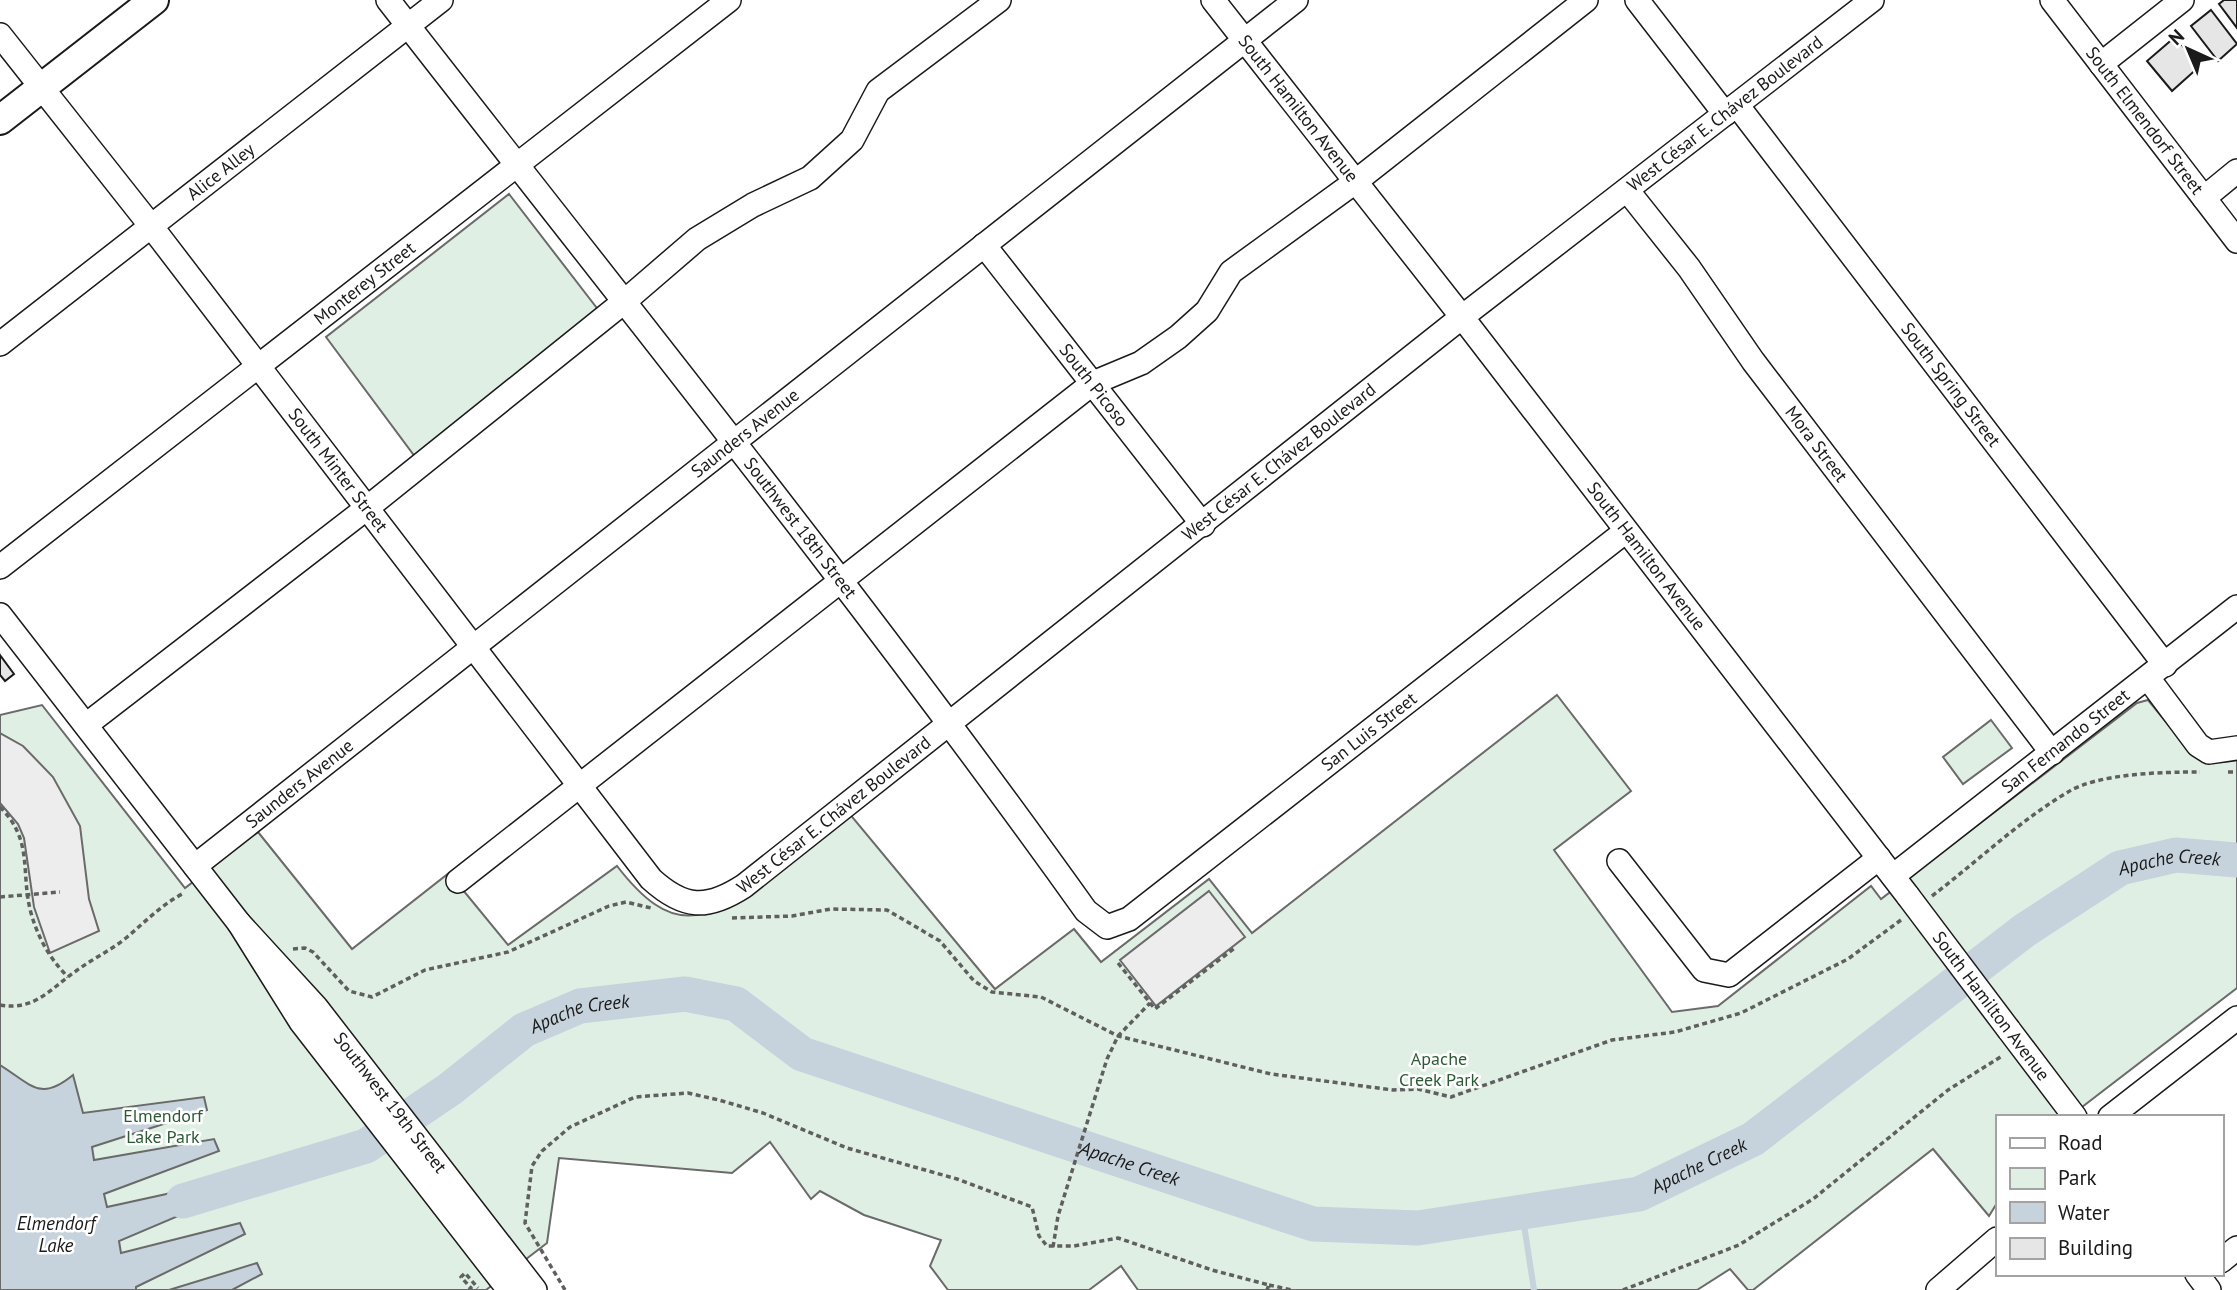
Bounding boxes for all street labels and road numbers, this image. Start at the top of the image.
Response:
street label: South Hamilton Avenue [1234,30,1364,187]
street label: West César E. Chávez Boulevard [1622,30,1827,196]
street label: South Elmendorf Street [2081,42,2209,199]
street label: Alice Alley [182,137,260,205]
street label: Monterey Street [309,236,420,330]
street label: South Spring Street [1896,318,2006,451]
street label: South Picoso [1054,339,1134,431]
street label: West César E. Chávez Boulevard [1177,378,1380,546]
street label: Saunders Avenue [686,383,804,482]
street label: Mora Street [1780,401,1853,486]
street label: South Minter Street [283,403,393,537]
street label: Southwest 18th Street [739,453,862,603]
street label: South Hamilton Avenue [1582,477,1711,635]
street label: San Fernando Street [1996,683,2134,798]
street label: San Luis Street [1316,687,1421,776]
street label: West César E. Chávez Boulevard [732,731,935,898]
street label: Saunders Avenue [241,734,358,833]
street label: South Hamilton Avenue [1928,926,2055,1085]
street label: Southwest 19th Street [329,1027,452,1177]

